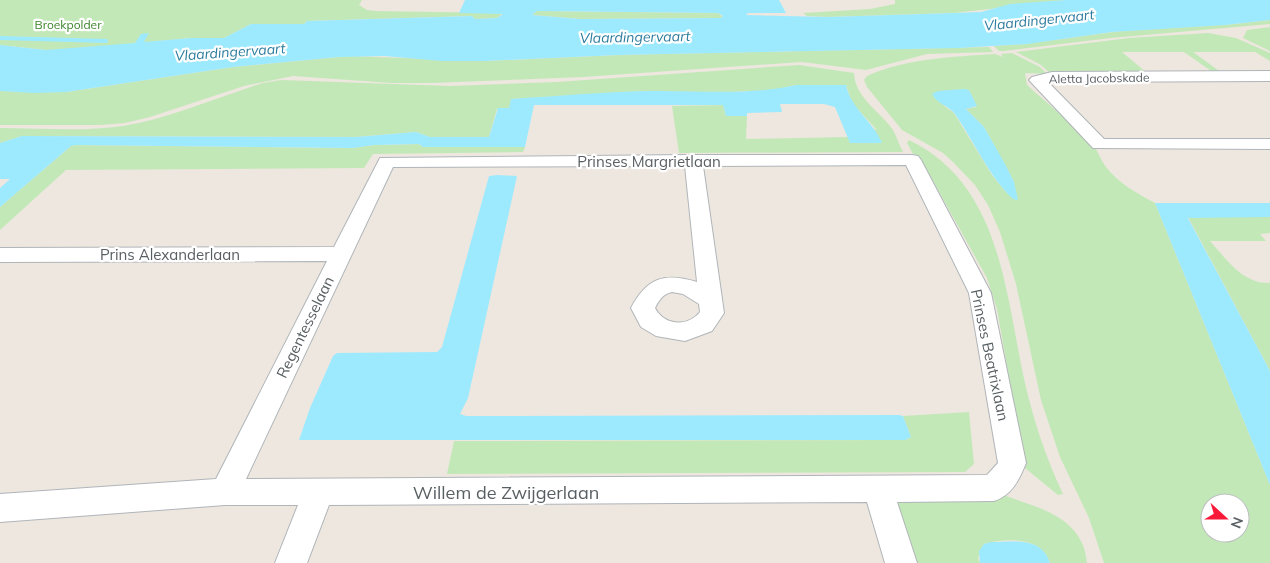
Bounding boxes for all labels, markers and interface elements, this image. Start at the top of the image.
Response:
water label: Vlaardingervaart [983,5,1096,35]
park label: Broekpolder [35,17,102,32]
water label: Vlaardingervaart [579,27,692,47]
water label: Vlaardingervaart [174,39,287,65]
street label: Aletta Jacobskade [1048,70,1150,86]
street label: Prinses Margrietlaan [577,152,721,171]
street label: Prins Alexanderlaan [100,245,240,264]
street label: Regentesselaan [272,273,338,381]
street label: Prinses Beatrixlaan [967,287,1013,423]
street label: Willem de Zwijgerlaan [413,481,599,504]
north arrow [1200,493,1250,543]
text: N [1227,514,1247,531]

